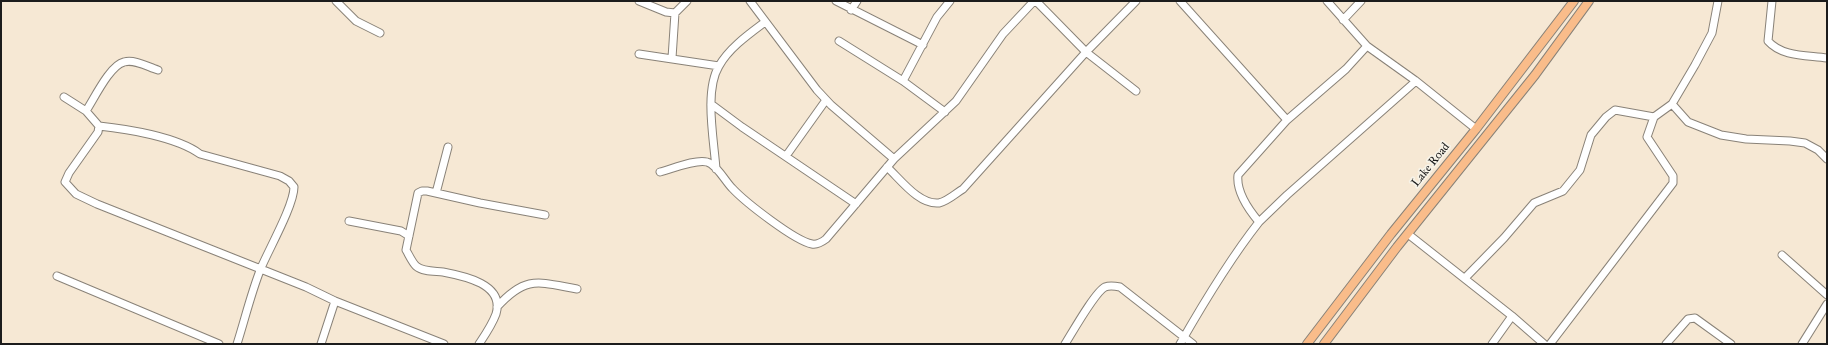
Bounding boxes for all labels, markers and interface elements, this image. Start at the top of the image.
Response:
street label: Lake Road [1409,140,1453,190]

